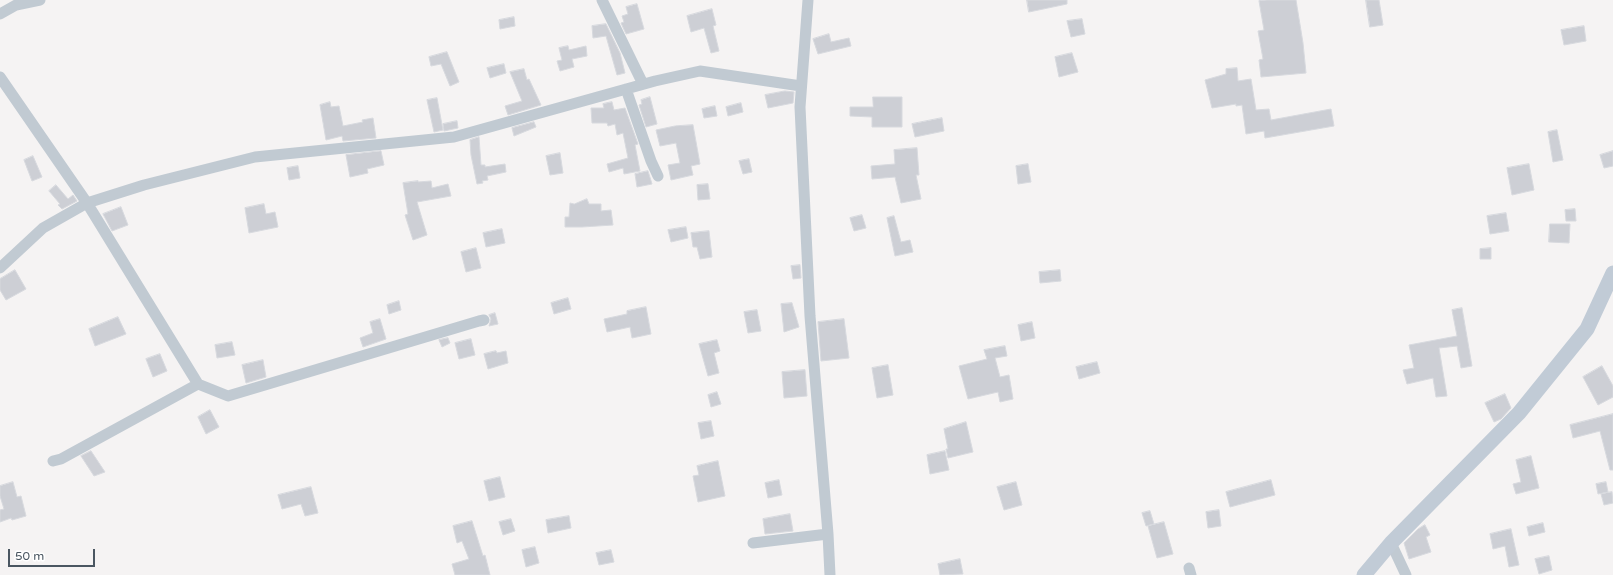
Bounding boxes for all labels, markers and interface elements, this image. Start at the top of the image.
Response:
scale bar [10,541,97,567]
text: 50 m [15,549,44,563]

